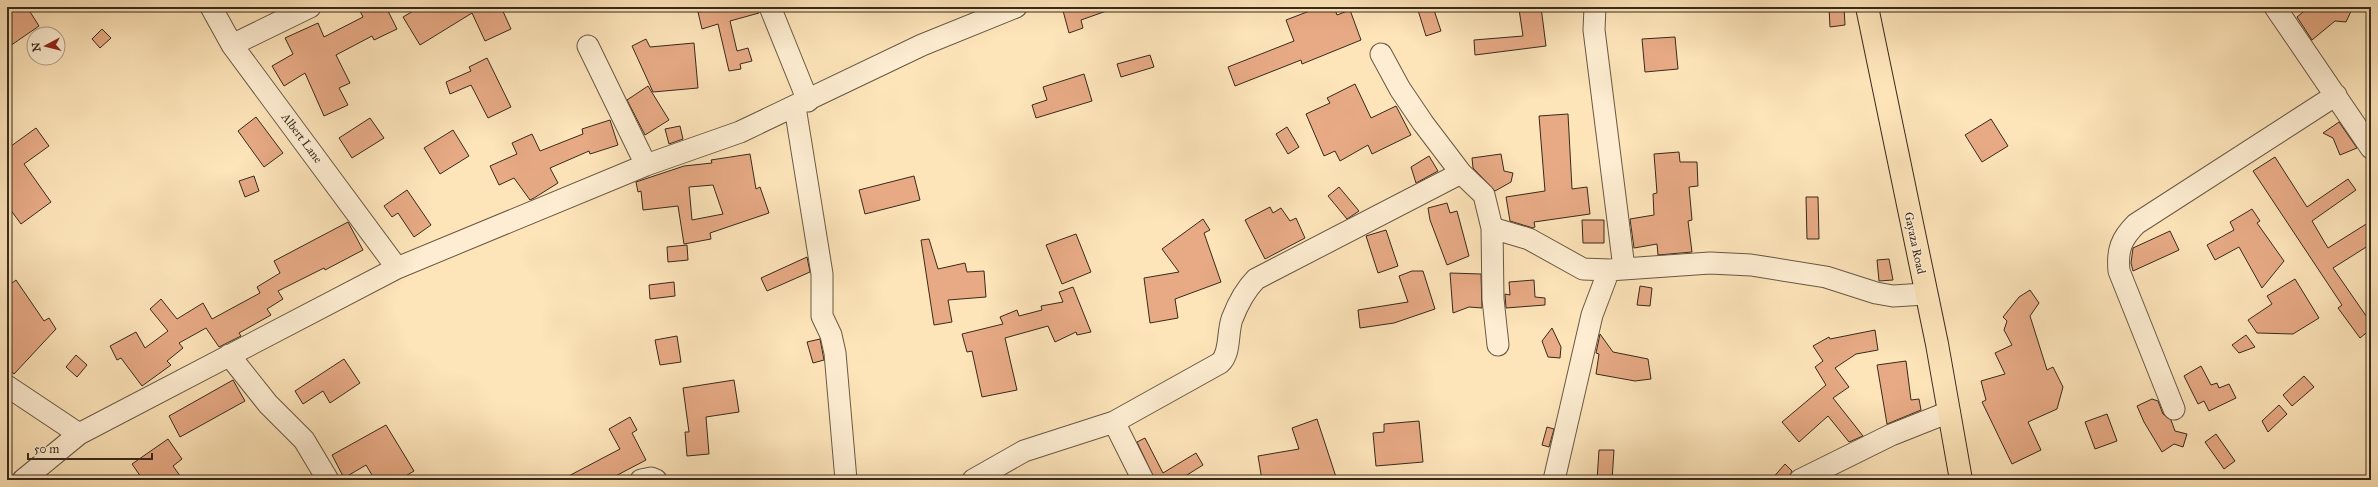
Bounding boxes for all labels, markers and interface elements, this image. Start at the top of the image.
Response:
north arrow [26,26,66,66]
text: N [29,41,44,53]
street label: Albert Lane [278,109,325,166]
street label: Gayaza Road [1902,211,1928,275]
scale bar [28,435,152,461]
text: 50 m [34,442,59,456]

